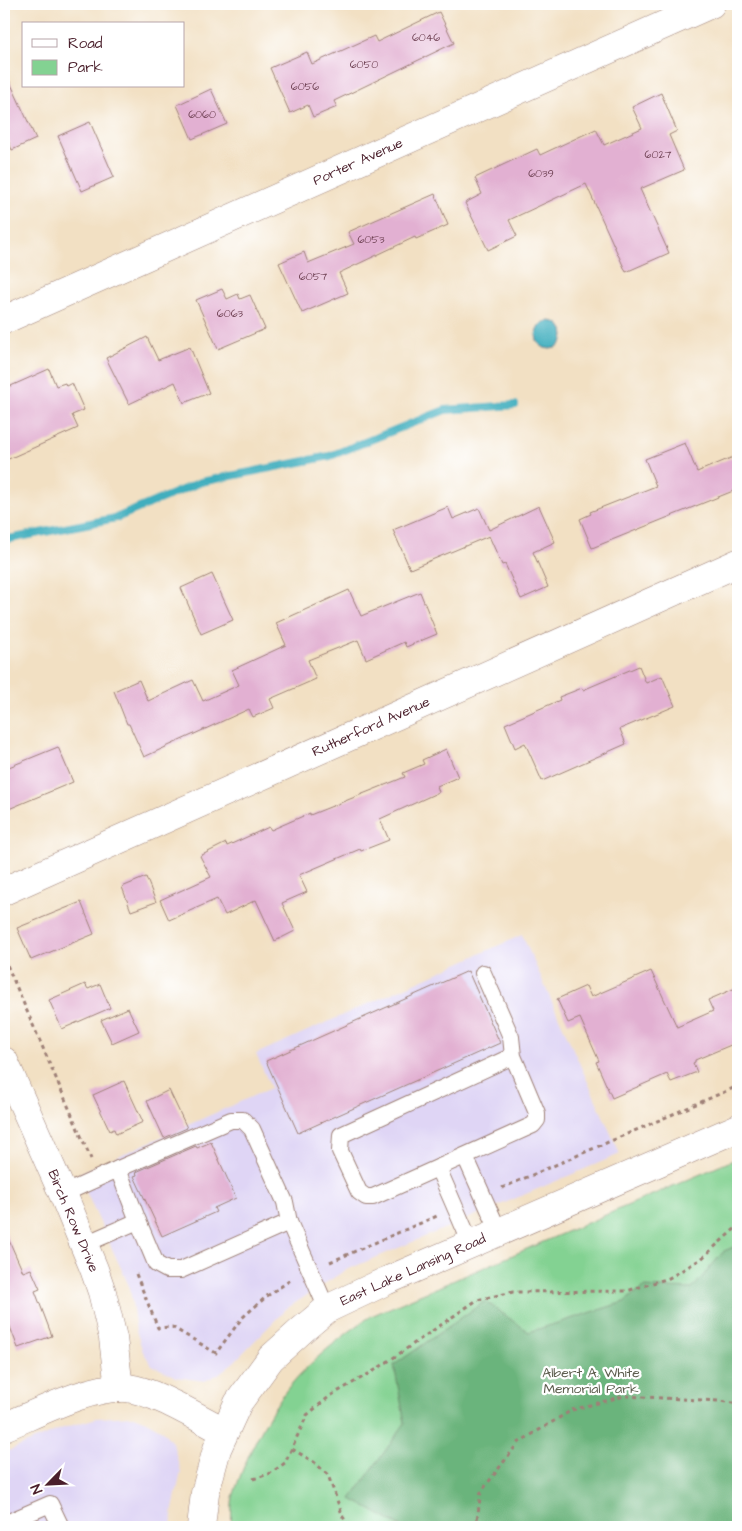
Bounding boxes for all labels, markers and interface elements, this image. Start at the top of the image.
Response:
legend [22,22,185,88]
house number: 6046 [412,30,440,45]
text: Road [68,33,103,54]
text: Park [68,57,103,78]
house number: 6050 [350,57,378,72]
house number: 6056 [291,79,319,94]
house number: 6060 [188,107,216,122]
street label: Porter Avenue [310,133,407,191]
house number: 6027 [645,147,672,162]
house number: 6039 [528,166,554,181]
house number: 6053 [357,232,385,247]
house number: 6057 [299,269,327,284]
house number: 6063 [217,306,244,321]
street label: Rutherford Avenue [309,692,434,762]
street label: Birch Row Drive [42,1167,104,1276]
street label: East Lake Lansing Road [337,1229,489,1311]
park label: Albert A. White Memorial Park [542,1363,640,1399]
north arrow [22,1458,72,1508]
text: N [26,1481,48,1497]

